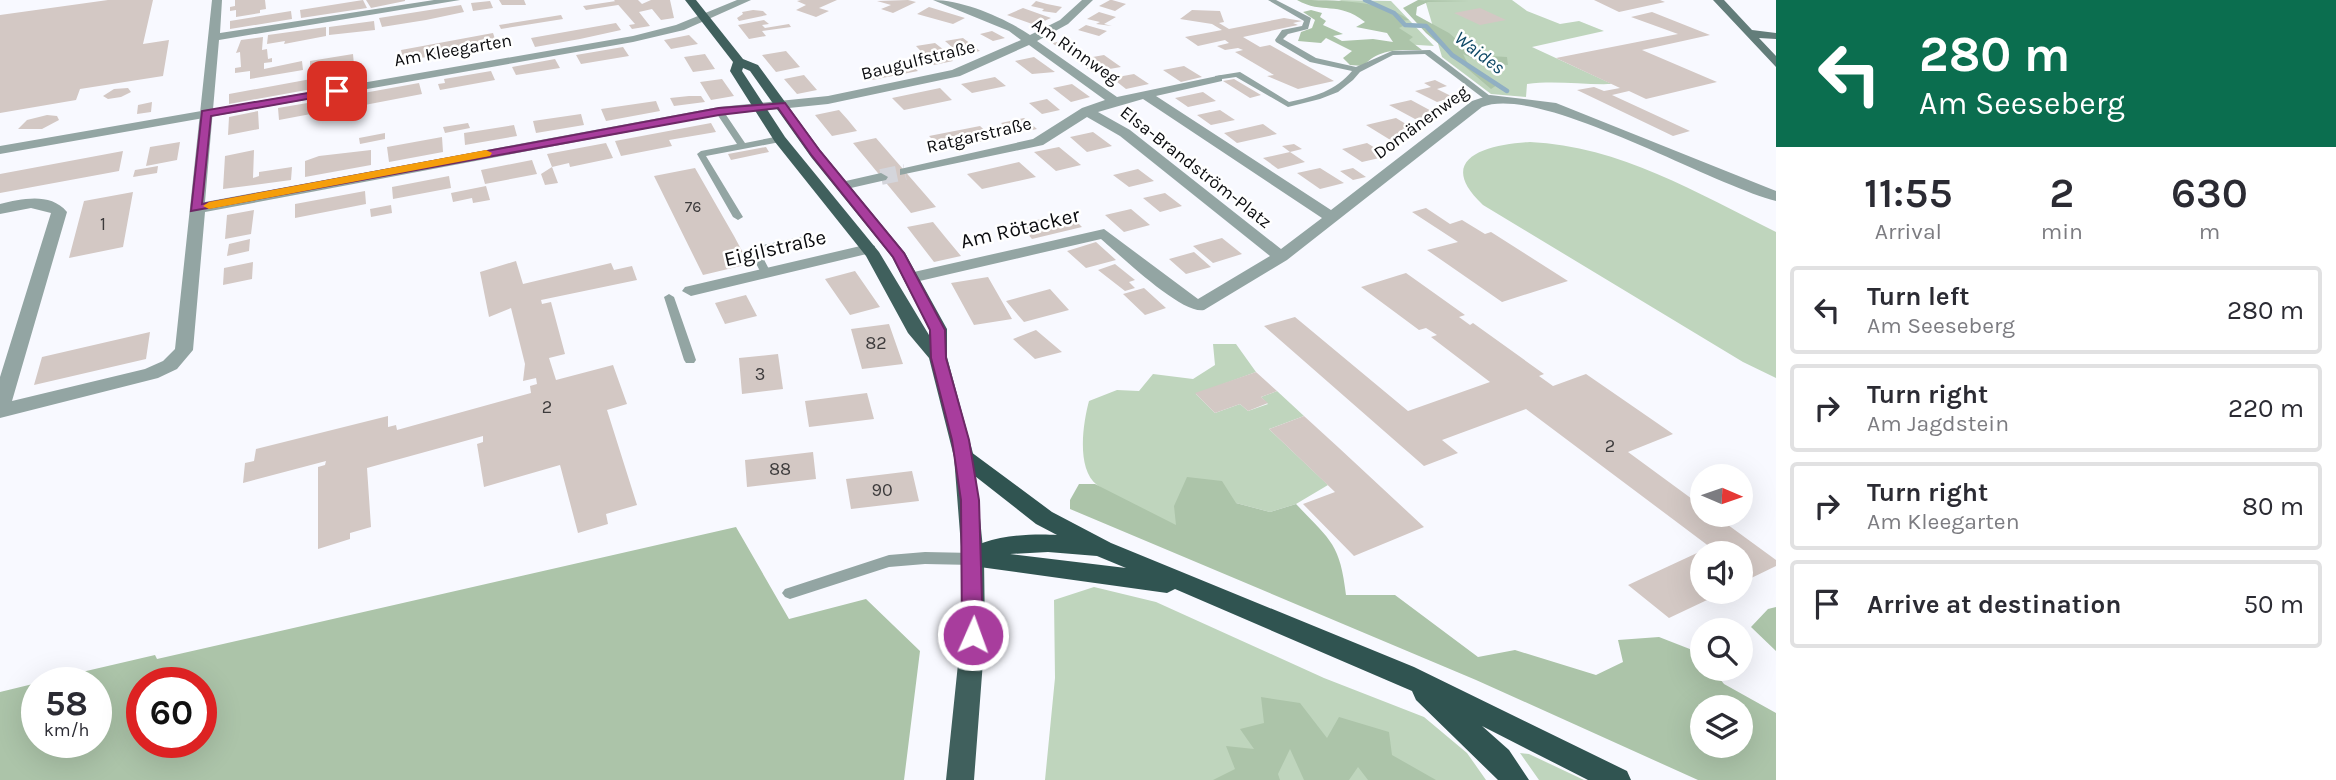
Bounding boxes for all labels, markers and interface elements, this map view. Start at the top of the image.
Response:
street label: Am Rinnweg [1028,13,1124,89]
text: 280 m [1919,26,2070,83]
water label: Waides [1450,27,1509,79]
icon: left [1804,28,1895,119]
street label: Am Kleegarten [392,29,514,71]
street label: Baugulfstraße [859,35,977,85]
pin [307,61,367,121]
icon: arrive [318,72,356,110]
street label: Domänenweg [1369,80,1473,164]
text: Am Seeseberg [1919,85,2125,122]
street label: Elsa-Brandström-Platz [1116,101,1276,233]
street label: Ratgarstraße [924,112,1034,158]
text: 11:55 [1864,168,1953,218]
text: 2 [2049,168,2074,218]
text: 630 [2171,168,2248,218]
house number: 76 [685,197,701,216]
street label: Am Rötacker [958,203,1082,253]
house number: 1 [100,213,106,235]
text: Arrival [1875,218,1942,245]
text: min [2041,218,2083,245]
text: m [2199,218,2220,245]
street label: Eigilstraße [722,225,828,271]
text: Turn left [1867,281,1969,312]
icon: left [1808,291,1846,329]
text: 280 m [2227,295,2304,326]
text: Am Seeseberg [1867,312,2015,339]
house number: 82 [865,332,887,354]
house number: 3 [755,363,765,385]
text: Turn right [1867,379,1988,410]
icon: right [1808,389,1846,427]
text: 220 m [2228,393,2304,424]
house number: 2 [542,396,552,418]
text: Am Jagdstein [1867,410,2009,437]
house number: 2 [1605,435,1615,457]
house number: 88 [769,458,791,480]
north arrow [1690,464,1754,527]
map controls [1690,464,1753,758]
text: Turn right [1867,477,1988,508]
house number: 90 [871,479,893,501]
icon: right [1808,487,1846,525]
text: 80 m [2242,491,2304,522]
text: Am Kleegarten [1867,508,2020,535]
button: sound [1690,541,1753,604]
icon: arrive [1808,585,1846,623]
text: Arrive at destination [1867,589,2121,620]
text: 50 m [2243,589,2304,620]
position arrow [936,598,1010,672]
button: search [1690,618,1753,681]
speed limit sign: 60 [126,667,217,758]
text: 58 [45,683,88,724]
button: layers [1690,695,1753,758]
text: km/h [44,719,89,741]

